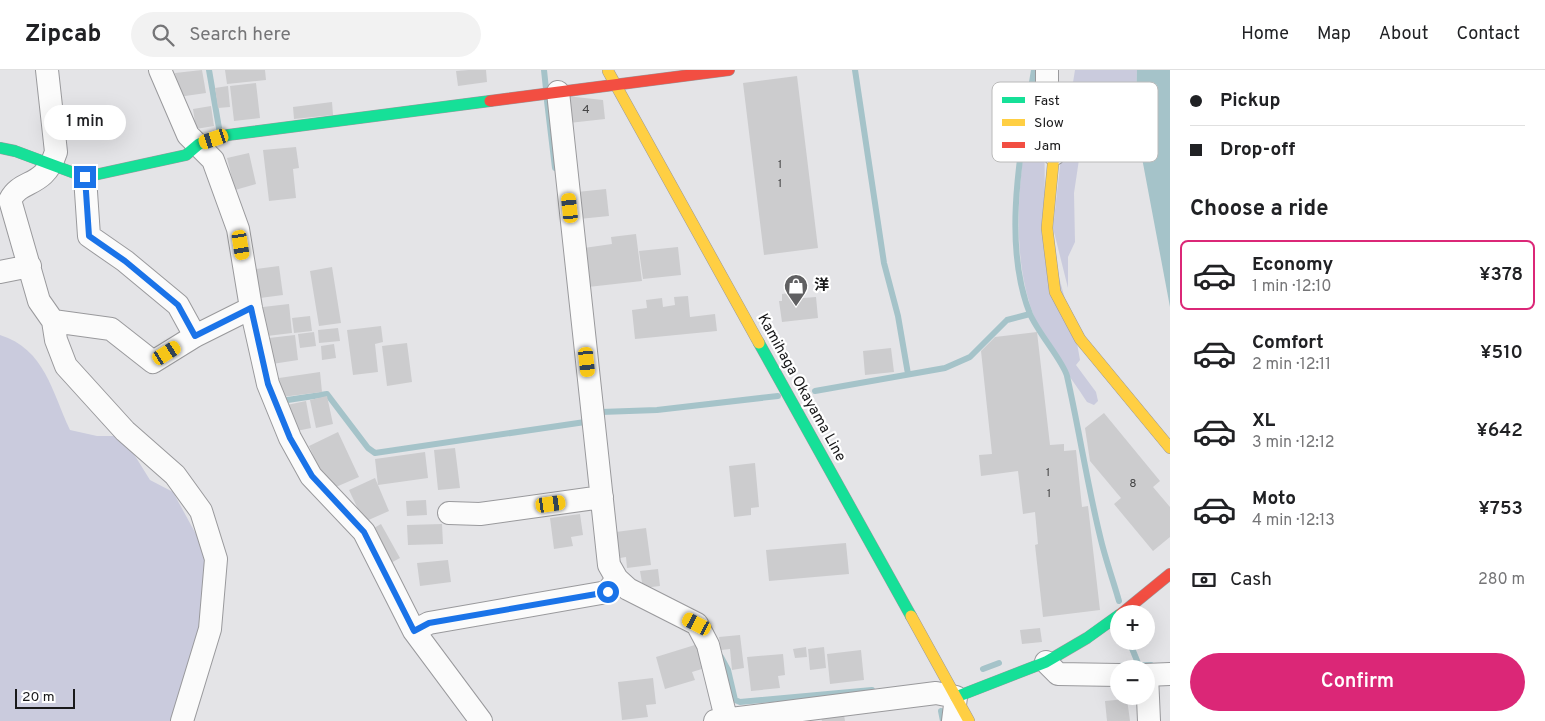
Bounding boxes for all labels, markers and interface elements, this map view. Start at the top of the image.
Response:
search box [131,12,481,57]
text: Zipcab [25,20,101,50]
icon: search [149,21,177,49]
text: Search here [189,23,291,47]
text: Home [1241,23,1289,46]
text: Map [1317,23,1351,46]
text: About [1379,23,1428,46]
text: Contact [1456,23,1520,46]
legend [992,82,1158,162]
text: Pickup [1220,89,1280,113]
text: Fast [1034,93,1060,110]
house number: 4 [582,102,590,118]
callout: 1 min [44,104,126,140]
text: 1 min [66,112,104,132]
text: Slow [1034,115,1064,132]
car [197,127,230,151]
text: Jam [1034,138,1061,155]
text: Drop-off [1220,138,1295,162]
house number: 1 [778,157,782,173]
route end [74,166,96,188]
house number: 1 [778,176,782,192]
car [560,192,579,224]
text: Choose a ride [1190,196,1328,223]
car [231,229,250,261]
icon: car [1192,253,1237,298]
text: Economy [1252,253,1333,277]
text: ¥378 [1479,263,1523,287]
shop icon: 洋 [783,273,809,307]
place label: 洋 [814,277,829,296]
text: 1 min · 12:10 [1252,277,1331,297]
street label: Kamihaga Okayama Line [752,311,850,465]
icon: car [1192,331,1237,376]
text: Comfort [1252,331,1324,355]
car [150,339,183,367]
text: ¥510 [1480,341,1523,365]
car [577,346,596,378]
text: 2 min · 12:11 [1252,355,1331,375]
icon: car [1192,409,1237,454]
text: XL [1252,409,1275,433]
text: ¥642 [1476,419,1523,443]
text: 3 min · 12:12 [1252,433,1335,453]
house number: 1 [1046,465,1050,481]
house number: 8 [1129,476,1137,492]
house number: 1 [1047,486,1051,502]
icon: car [1192,487,1237,532]
text: Moto [1252,487,1296,511]
car [535,494,566,514]
text: ¥753 [1479,497,1523,521]
text: 4 min · 12:13 [1252,511,1335,531]
icon: cash [1190,566,1218,594]
text: Cash [1230,568,1272,592]
text: 280 m [1478,570,1525,590]
route start [597,581,619,603]
map controls [1110,605,1155,705]
button: + [1110,605,1155,650]
car [680,611,713,637]
button: Confirm [1190,653,1525,711]
button: − [1110,660,1155,705]
scale bar [15,686,75,709]
text: 20 m [22,689,55,706]

